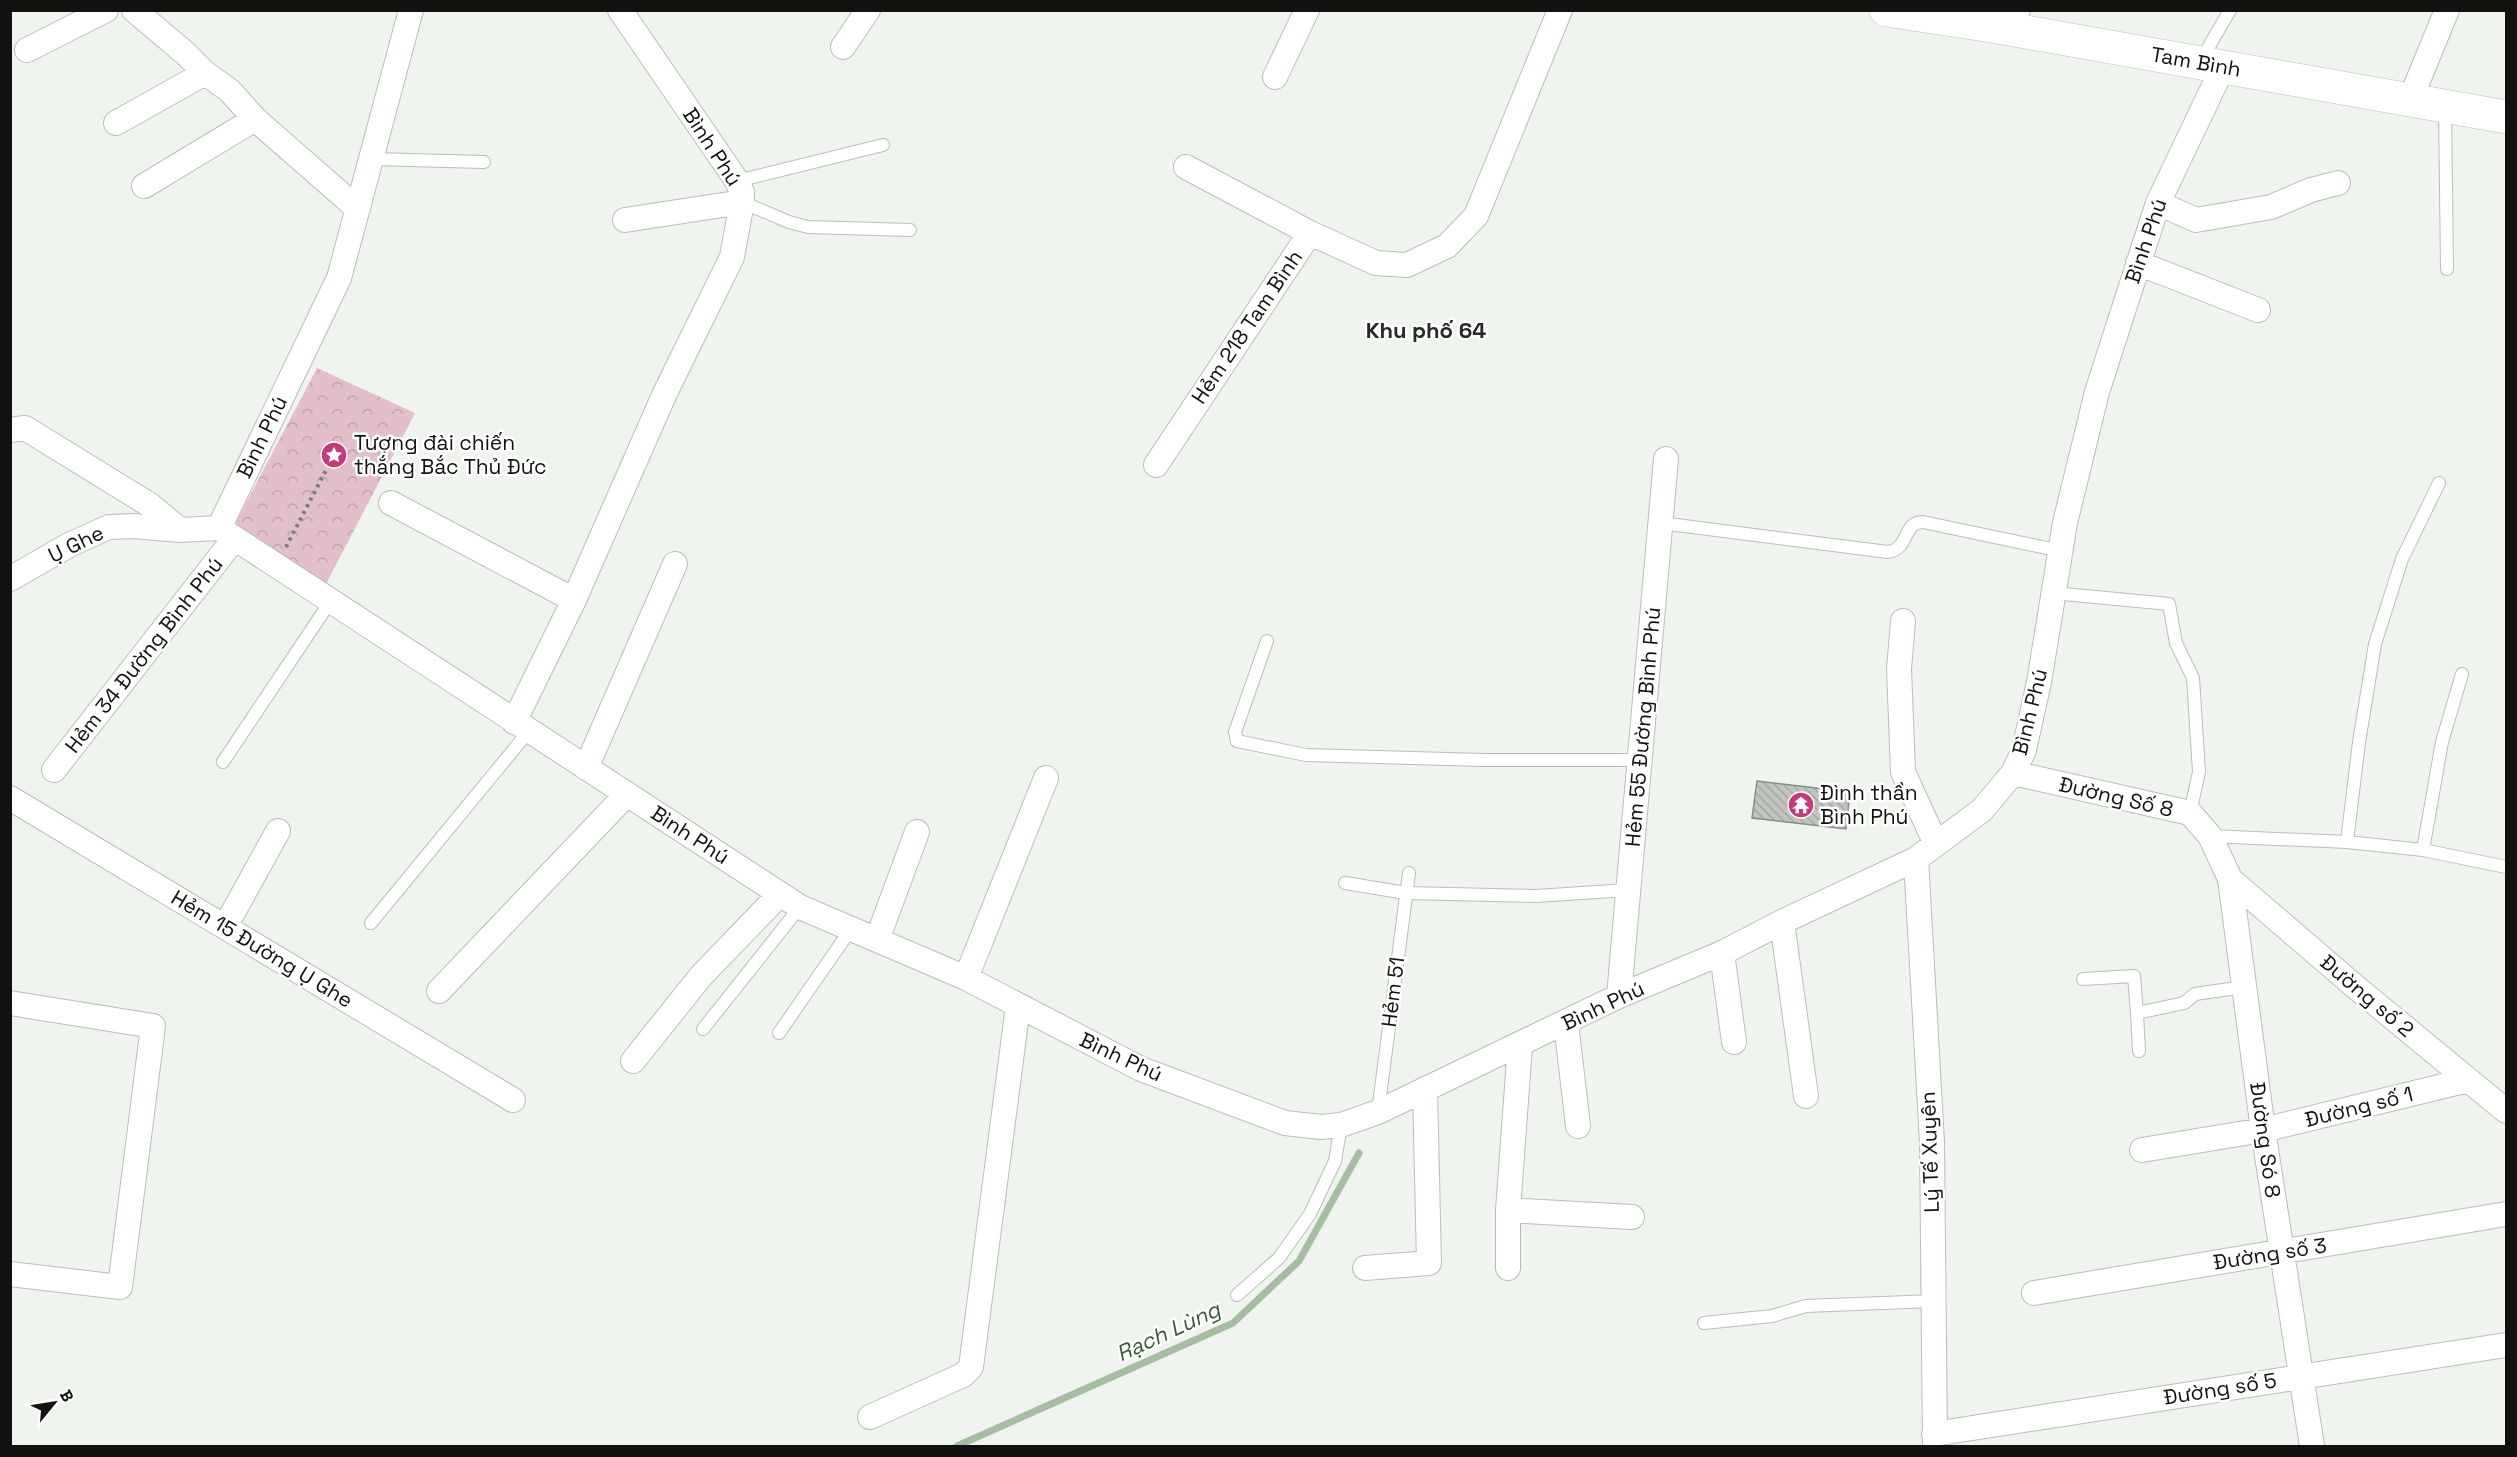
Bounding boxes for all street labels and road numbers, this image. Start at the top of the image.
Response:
street label: Tam Bình [2149,40,2243,83]
street label: Bình Phú [677,102,748,191]
street label: Bình Phú [2118,195,2173,287]
street label: Hẻm 218 Tam Bình [1185,245,1308,409]
street label: Bình Phú [230,391,293,482]
street label: Ụ Ghe [44,519,108,569]
street label: Hẻm 34 Đường Bình Phú [59,551,229,758]
street label: Hẻm 55 Đường Bình Phú [1619,606,1666,848]
street label: Bình Phú [2006,666,2053,758]
street label: Đường Số 8 [2056,770,2176,823]
street label: Bình Phú [646,799,735,870]
street label: Hẻm 15 Đường Ụ Ghe [166,884,358,1014]
street label: Đường số 2 [2315,949,2420,1043]
street label: Hẻm 51 [1375,955,1410,1029]
street label: Bình Phú [1557,975,1649,1036]
street label: Bình Phú [1075,1026,1167,1087]
street label: Đường Só 8 [2244,1080,2287,1200]
street label: Đường số 1 [2302,1080,2416,1133]
street label: Lý Tế Xuyên [1914,1091,1945,1213]
street label: Đường số 3 [2211,1231,2329,1276]
street label: Đường số 5 [2161,1366,2278,1411]

